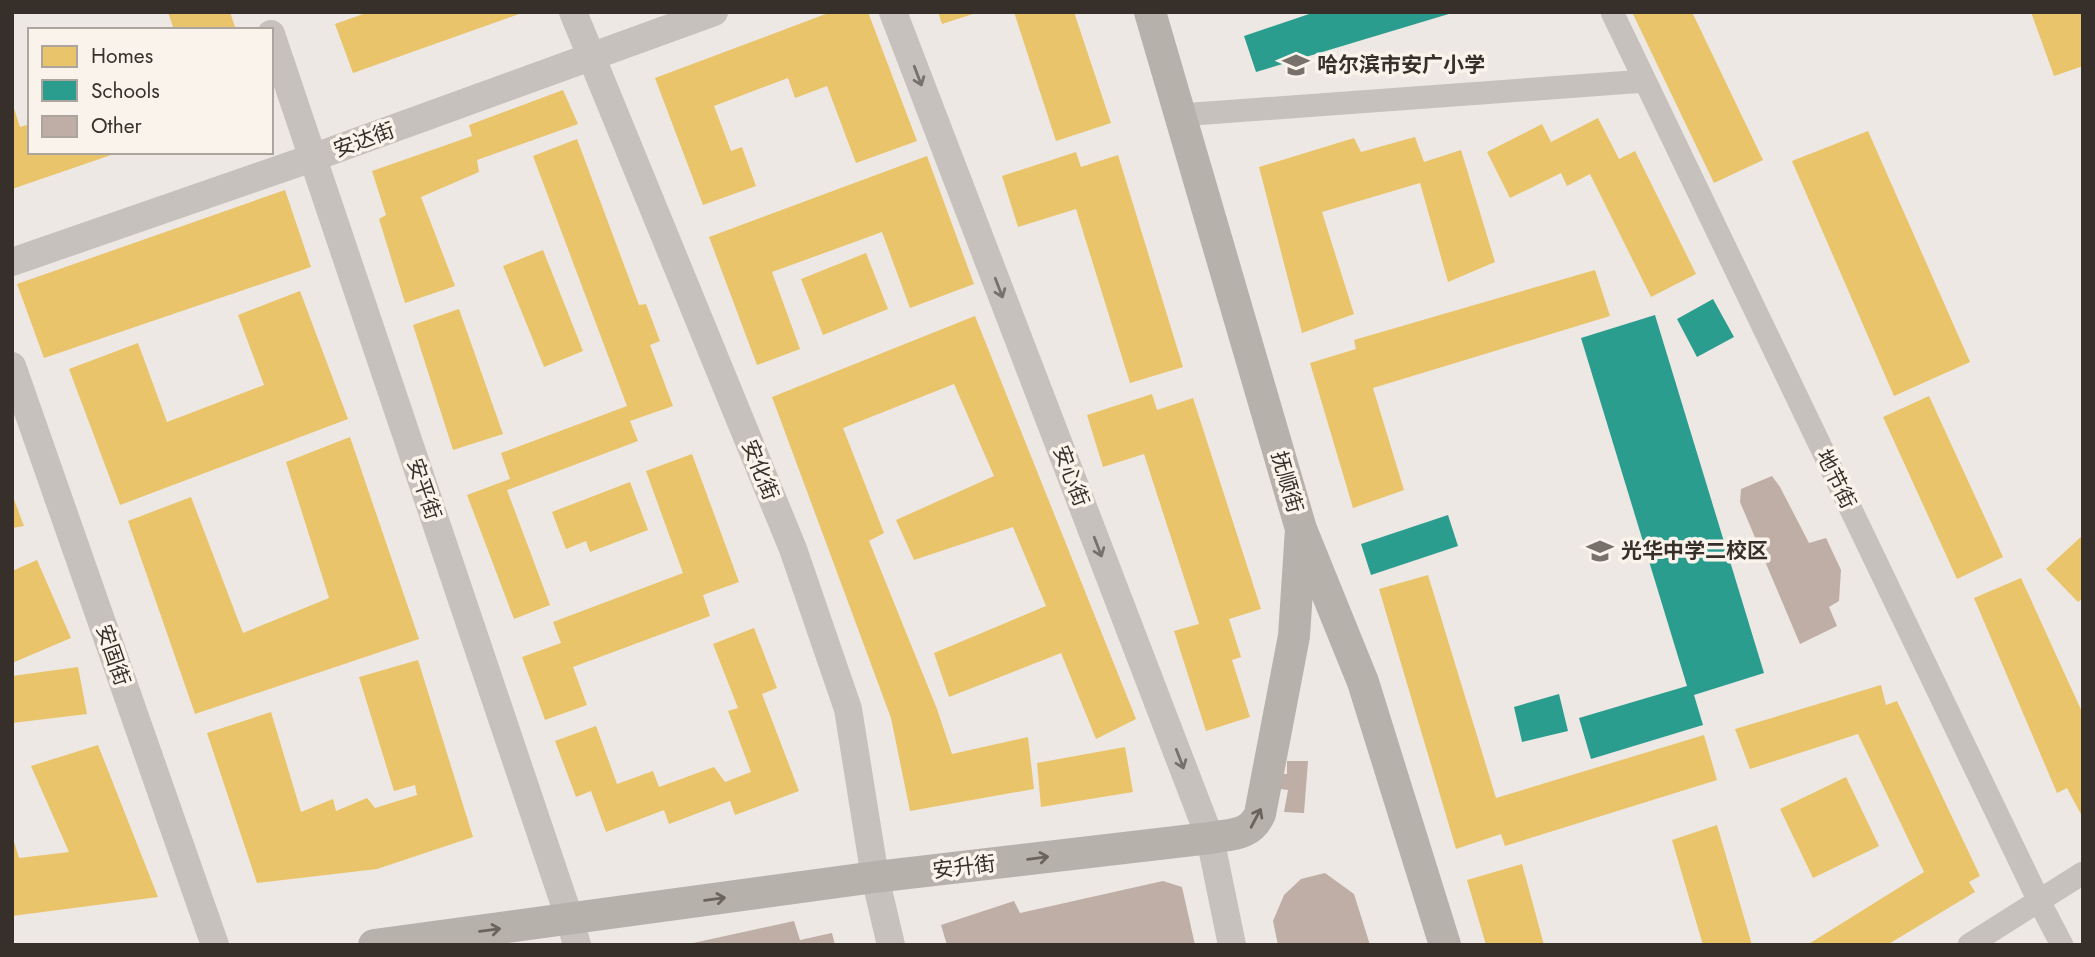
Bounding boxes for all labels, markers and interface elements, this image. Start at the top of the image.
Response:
legend [28,28,273,154]
text: Homes [91,41,153,71]
school or university icon: 哈尔滨市安广小学 [1281,50,1311,80]
place label: 哈尔滨市安广小学 [1317,50,1485,80]
one-way arrow [913,65,925,86]
text: Schools [91,76,160,106]
text: Other [91,111,142,141]
street label: 安达街 [329,115,399,165]
one-way arrow [994,277,1007,299]
street label: 安化街 [734,435,786,505]
street label: 安心街 [1046,441,1096,511]
street label: 地节街 [1809,444,1863,514]
street label: 抚顺街 [1264,448,1310,516]
street label: 安平街 [400,454,448,524]
one-way arrow [1093,535,1106,557]
school or university icon: 光华中学二校区 [1585,536,1615,566]
place label: 光华中学二校区 [1621,536,1768,566]
street label: 安固街 [89,620,137,690]
one-way arrow [1174,748,1187,770]
one-way arrow [1249,808,1263,828]
street label: 安升街 [931,848,997,886]
one-way arrow [1026,852,1049,865]
one-way arrow [703,893,726,906]
one-way arrow [478,923,501,936]

